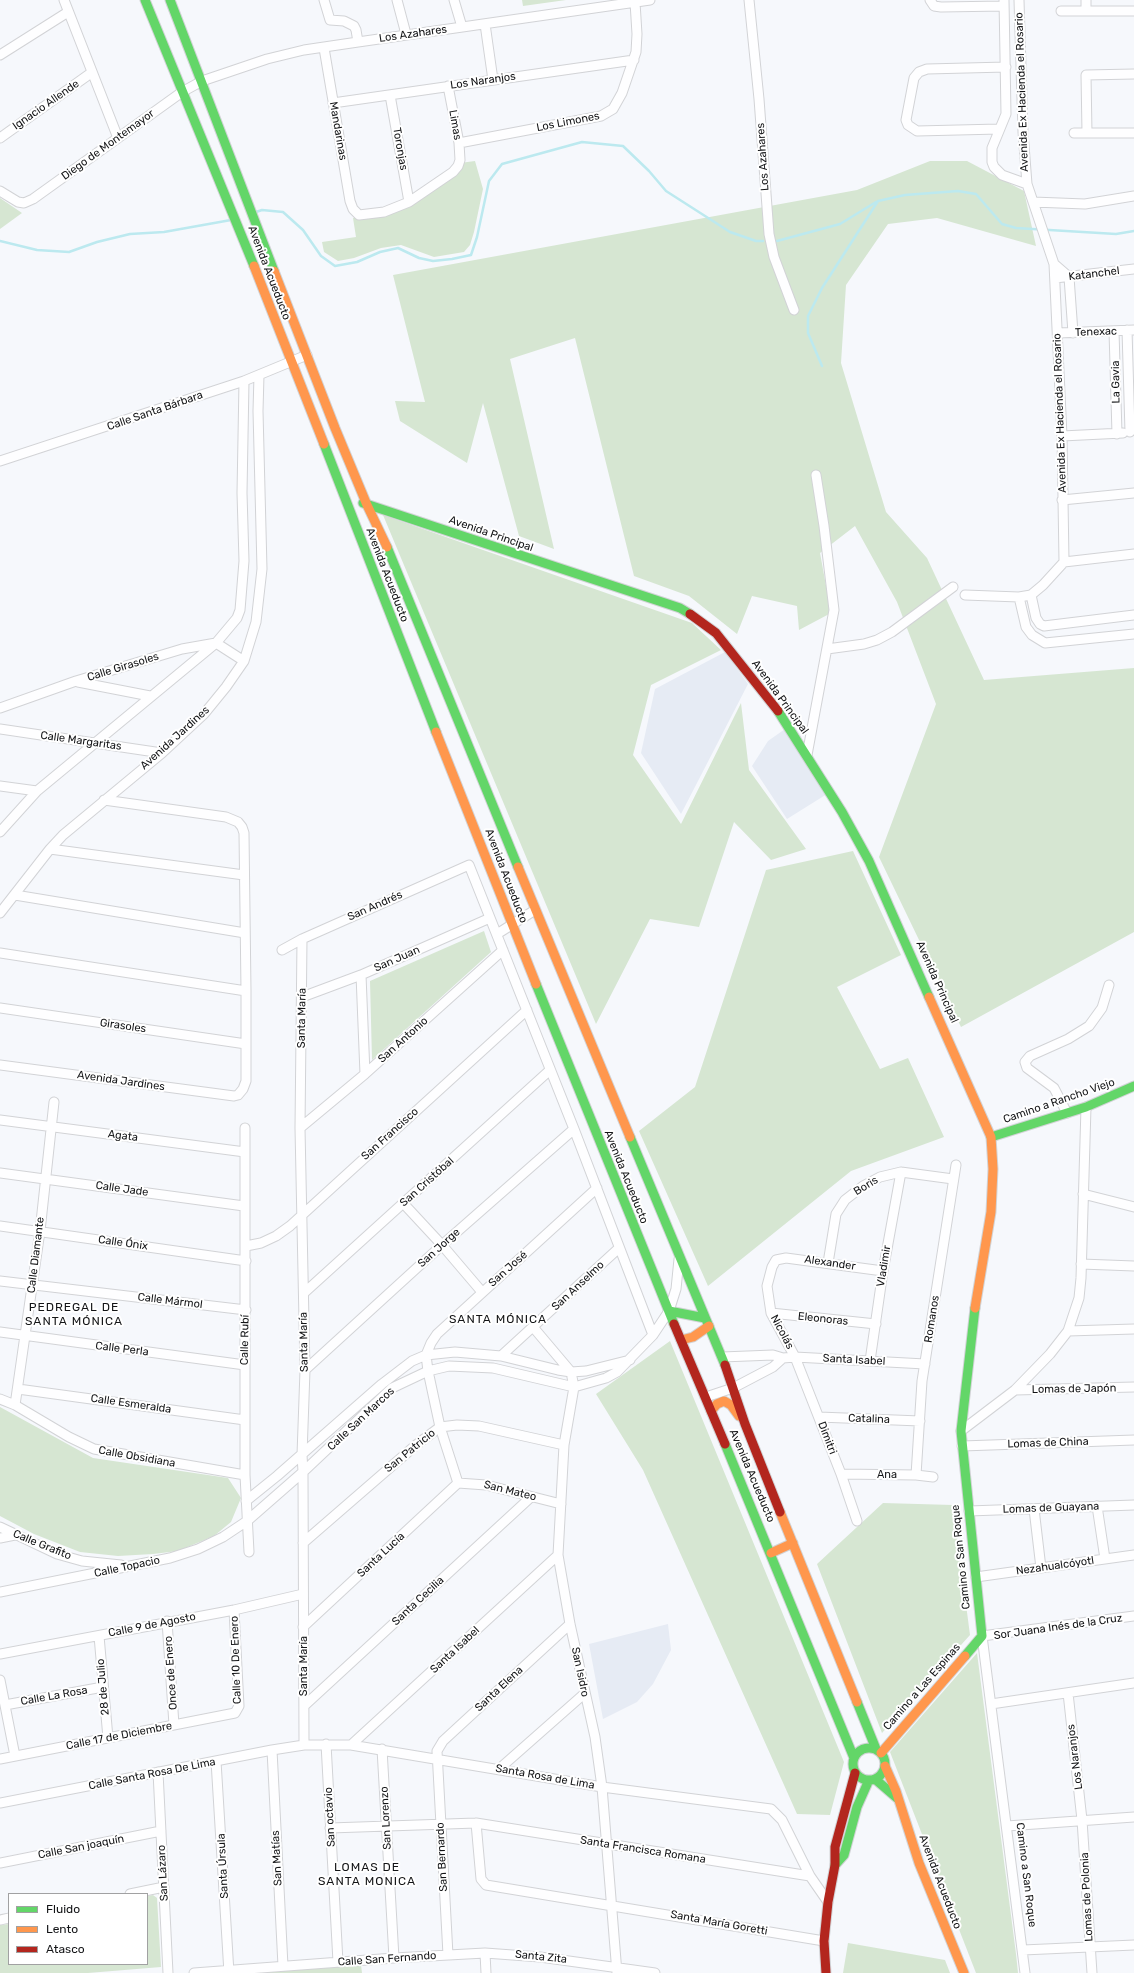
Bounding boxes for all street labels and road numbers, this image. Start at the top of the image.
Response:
street label: Avenida Ex Hacienda el Rosario [1013,12,1031,172]
street label: Los Azahares [378,23,448,45]
street label: Los Naranjos [449,70,517,92]
street label: Ignacio Allende [10,77,82,133]
street label: Mandarinas [326,101,350,161]
street label: Diego de Montemayor [59,107,157,183]
street label: Limas [446,109,464,141]
street label: Los Limones [535,109,601,135]
street label: Los Azahares [754,122,772,192]
street label: Toronjas [390,127,410,171]
street label: Avenida Acueducto [245,224,293,322]
street label: Katanchel [1068,264,1120,284]
street label: Tenexac [1075,325,1117,339]
street label: Avenida Ex Hacienda el Rosario [1051,333,1069,493]
street label: La Gavia [1109,360,1123,404]
street label: Calle Santa Bárbara [105,388,205,434]
street label: Avenida Principal [447,513,535,555]
street label: Avenida Acueducto [363,526,411,624]
street label: Calle Girasoles [86,650,160,684]
street label: Avenida Principal [749,657,811,737]
street label: Avenida Jardines [138,704,212,772]
street label: Calle Margaritas [40,729,122,753]
street label: Avenida Acueducto [482,827,530,925]
street label: San Andrés [346,888,404,924]
street label: Avenida Principal [913,939,961,1025]
street label: San Juan [372,943,422,975]
street label: Santa María [295,988,309,1048]
street label: San Antonio [375,1014,431,1066]
street label: Girasoles [99,1016,147,1036]
street label: Avenida Jardines [76,1068,166,1094]
street label: Camino a Rancho Viejo [1001,1076,1117,1126]
street label: San Francisco [359,1105,421,1163]
street label: Agata [107,1128,139,1144]
street label: Avenida Acueducto [601,1128,651,1226]
street label: San Cristóbal [397,1154,457,1210]
street label: Boris [851,1173,881,1199]
street label: Calle Jade [95,1179,149,1199]
street label: Calle Diamante [25,1216,47,1294]
street label: San Jorge [415,1226,463,1270]
street label: Calle Ónix [97,1233,149,1253]
street label: Vladimir [874,1244,894,1288]
street label: San José [486,1248,530,1290]
street label: Alexander [804,1253,856,1273]
street label: San Anselmo [549,1258,607,1314]
street label: Calle Mármol [137,1290,203,1312]
street label: Romanos [922,1294,942,1344]
street label: Eleonoras [797,1310,849,1328]
street label: Santa María [297,1312,311,1372]
street label: Nicolás [767,1313,797,1351]
street label: Calle Rubí [238,1315,252,1365]
street label: Calle Perla [95,1339,149,1359]
street label: Santa Isabel [822,1352,886,1368]
street label: Lomas de Japón [1032,1382,1116,1396]
street label: Calle San Marcos [325,1385,397,1453]
street label: Calle Esmeralda [90,1392,172,1416]
street label: Catalina [848,1412,890,1426]
street label: Dimitri [815,1420,839,1456]
street label: San Patricio [382,1427,438,1475]
street label: Avenida Acueducto [726,1428,778,1524]
street label: Lomas de China [1007,1435,1089,1451]
street label: Calle Obsidiana [98,1444,176,1470]
street label: Ana [877,1468,897,1482]
street label: San Mateo [482,1478,538,1504]
street label: Lomas de Guayana [1002,1500,1100,1516]
street label: Camino a San Roque [949,1504,973,1610]
street label: Calle Grafito [11,1527,73,1563]
street label: Santa Lucía [355,1530,407,1580]
street label: Calle Topacio [93,1554,161,1580]
street label: Nezahualcóyotl [1015,1554,1095,1578]
street label: Santa Cecilia [389,1574,447,1628]
street label: Calle 9 de Agosto [107,1610,197,1640]
street label: Sor Juana Inés de la Cruz [993,1611,1123,1643]
street label: Calle 10 De Enero [228,1616,244,1704]
street label: Santa Isabel [428,1624,482,1676]
street label: Once de Enero [162,1635,180,1711]
street label: Santa María [297,1636,311,1696]
street label: Camino a Las Espinas [881,1641,963,1733]
street label: San Isidro [568,1646,592,1698]
street label: 28 de Julio [94,1658,112,1716]
street label: Santa Elena [472,1663,526,1715]
street label: Calle La Rosa [20,1684,88,1708]
street label: Calle 17 de Diciembre [65,1719,173,1753]
street label: Los Naranjos [1064,1723,1086,1791]
street label: Calle Santa Rosa De Lima [87,1755,217,1793]
street label: Santa Rosa de Lima [494,1762,596,1792]
street label: San Lorenzo [378,1786,394,1850]
street label: San octavio [322,1787,338,1847]
street label: San Bernardo [434,1822,450,1892]
street label: Camino a San Roque [1013,1822,1039,1928]
street label: San Matías [269,1830,285,1886]
street label: Calle San joaquín [37,1832,125,1862]
street label: Santa Úrsula [215,1833,231,1899]
street label: Avenida Acueducto [916,1833,964,1931]
street label: Santa Francisca Romana [579,1834,707,1866]
street label: San Lázaro [155,1844,171,1902]
street label: Lomas de Polonia [1078,1852,1096,1942]
street label: Santa María Goretti [669,1908,769,1938]
street label: Santa Zita [514,1948,568,1966]
street label: Calle San Fernando [337,1949,437,1969]

